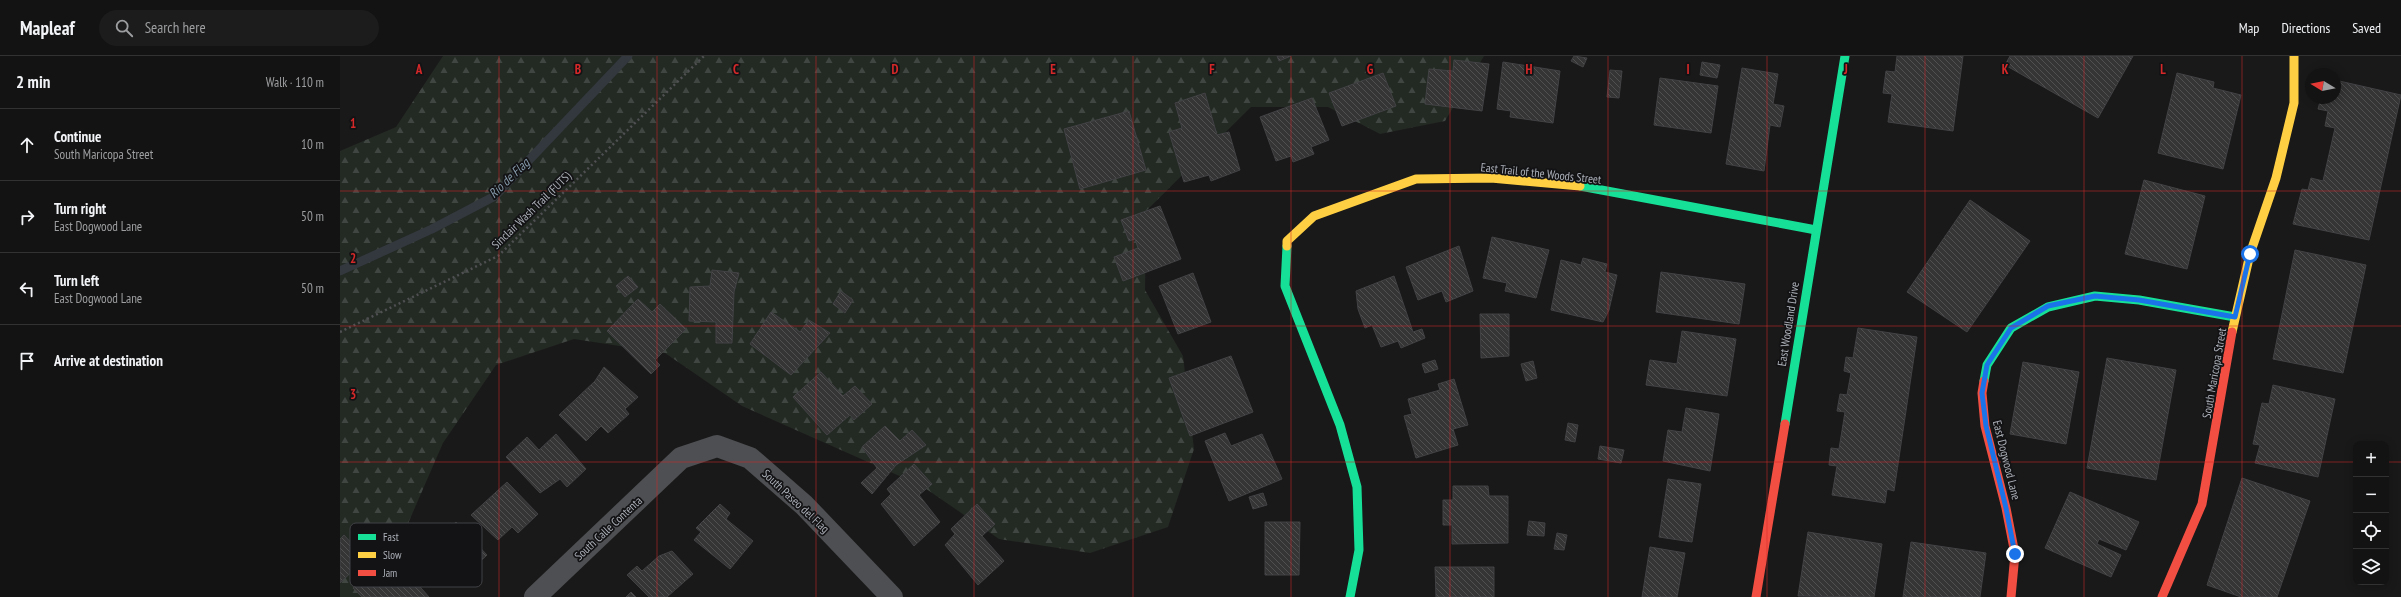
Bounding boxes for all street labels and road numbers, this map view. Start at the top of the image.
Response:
street label: East Trail of the Woods Street [1480,159,1603,187]
street label: Sinclair Wash Trail (FUTS) [488,168,574,252]
street label: East Woodland Drive [1774,281,1802,367]
street label: South Maricopa Street [2199,326,2229,419]
street label: East Dogwood Lane [1990,419,2024,501]
street label: South Paseo del Flag [759,466,833,536]
street label: South Calle Contenta [571,493,645,563]

